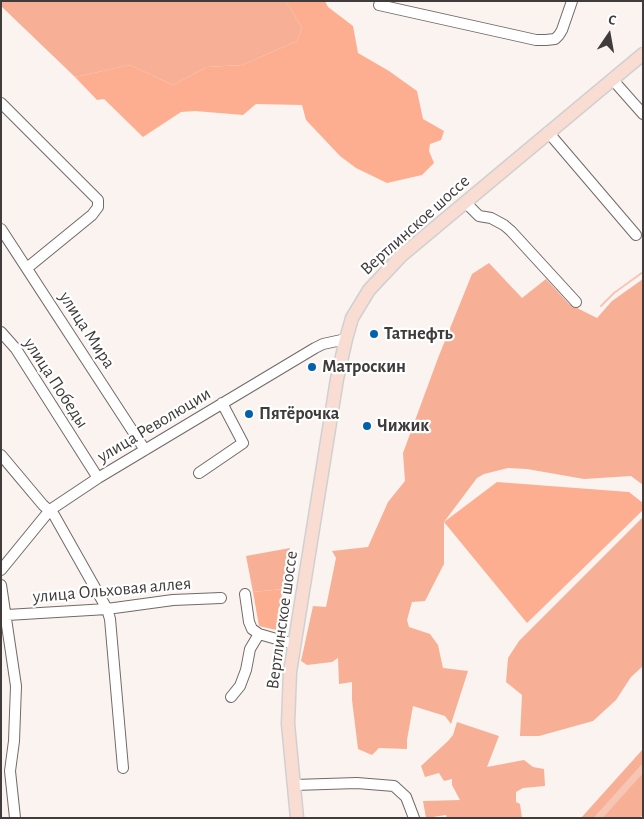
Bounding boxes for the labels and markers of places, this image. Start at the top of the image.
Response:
place label: Татнефть [384,323,453,345]
marker: Татнефть [368,328,380,340]
place label: Матроскин [322,356,406,378]
marker: Матроскин [306,361,318,373]
place label: Пятёрочка [259,403,339,425]
marker: Пятёрочка [243,408,255,420]
place label: Чижик [377,415,429,437]
marker: Чижик [361,420,373,432]

